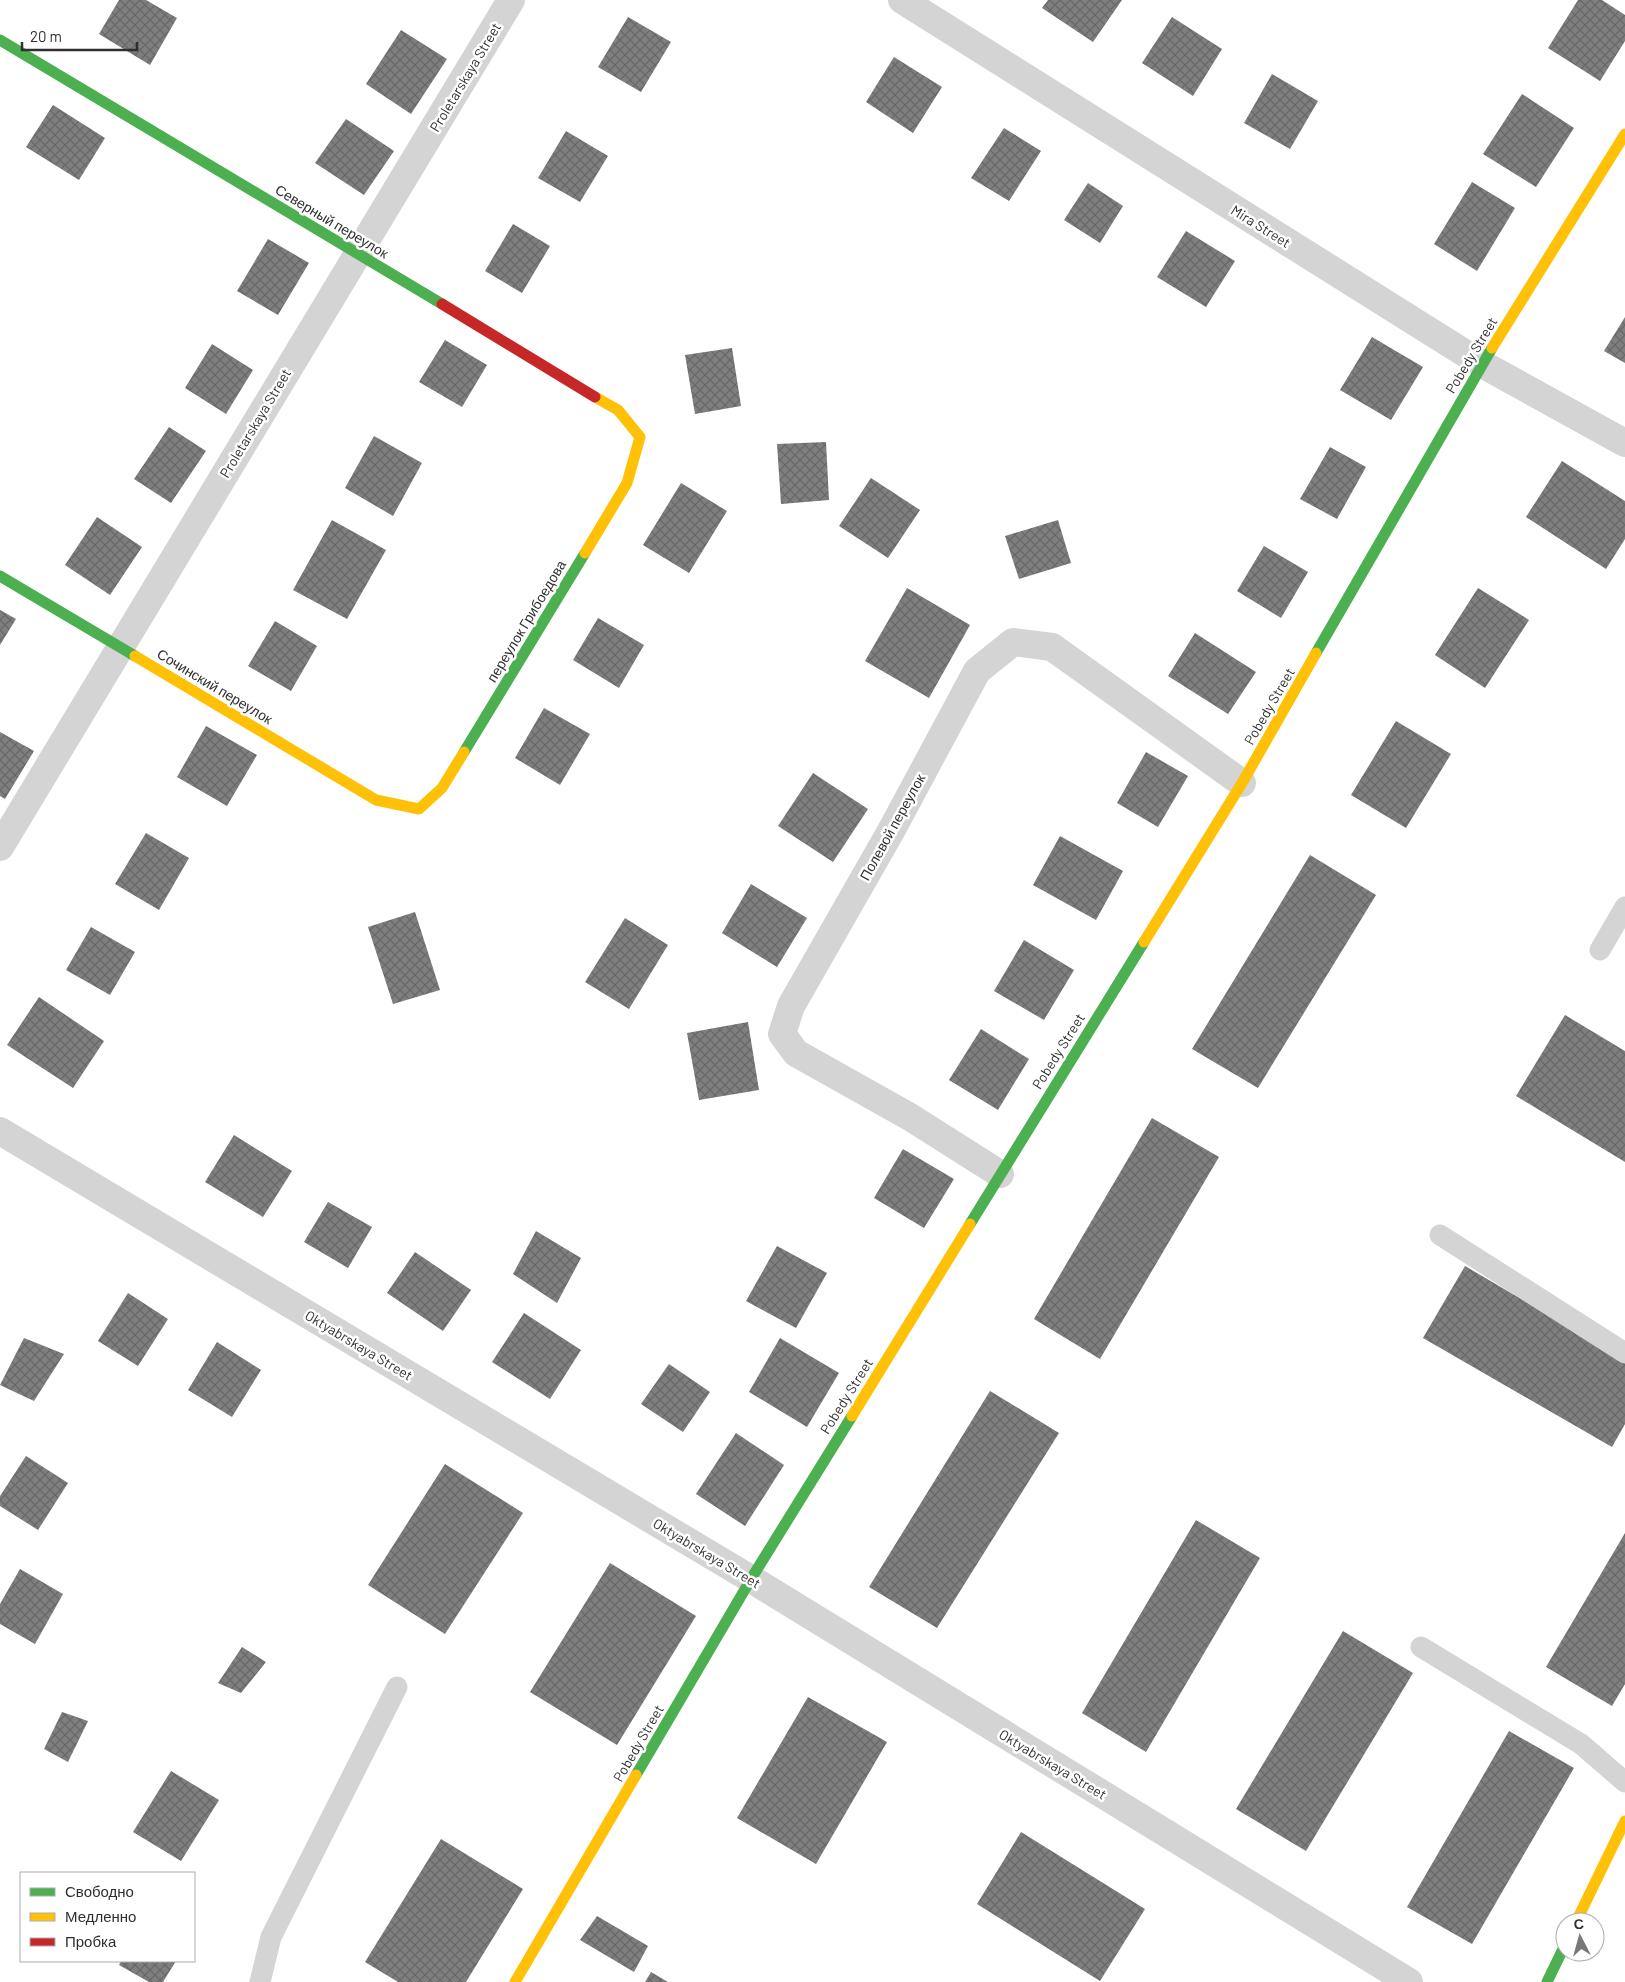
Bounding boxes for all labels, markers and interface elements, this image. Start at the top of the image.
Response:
street label: Proletarskaya Street [426,19,504,135]
scale bar [22,20,138,52]
text: 20 m [30,27,62,45]
street label: Северный переулок [272,181,392,262]
street label: Mira Street [1228,201,1294,251]
street label: Pobedy Street [1442,314,1500,396]
street label: Proletarskaya Street [216,365,294,481]
street label: переулок Грибоедова [483,557,569,685]
street label: Сочинский переулок [154,645,277,728]
street label: Pobedy Street [1240,665,1298,747]
street label: Полевой переулок [856,770,929,883]
street label: Pobedy Street [1028,1010,1088,1092]
street label: Oktyabrskaya Street [302,1306,416,1384]
street label: Pobedy Street [816,1355,876,1437]
street label: Oktyabrskaya Street [650,1514,764,1592]
street label: Pobedy Street [609,1702,667,1784]
street label: Oktyabrskaya Street [996,1725,1110,1803]
legend [20,1872,195,1962]
text: Свободно [65,1882,134,1900]
text: Медленно [65,1907,136,1925]
north arrow [1555,1912,1605,1962]
text: С [1573,1915,1585,1933]
text: Пробка [65,1932,117,1950]

